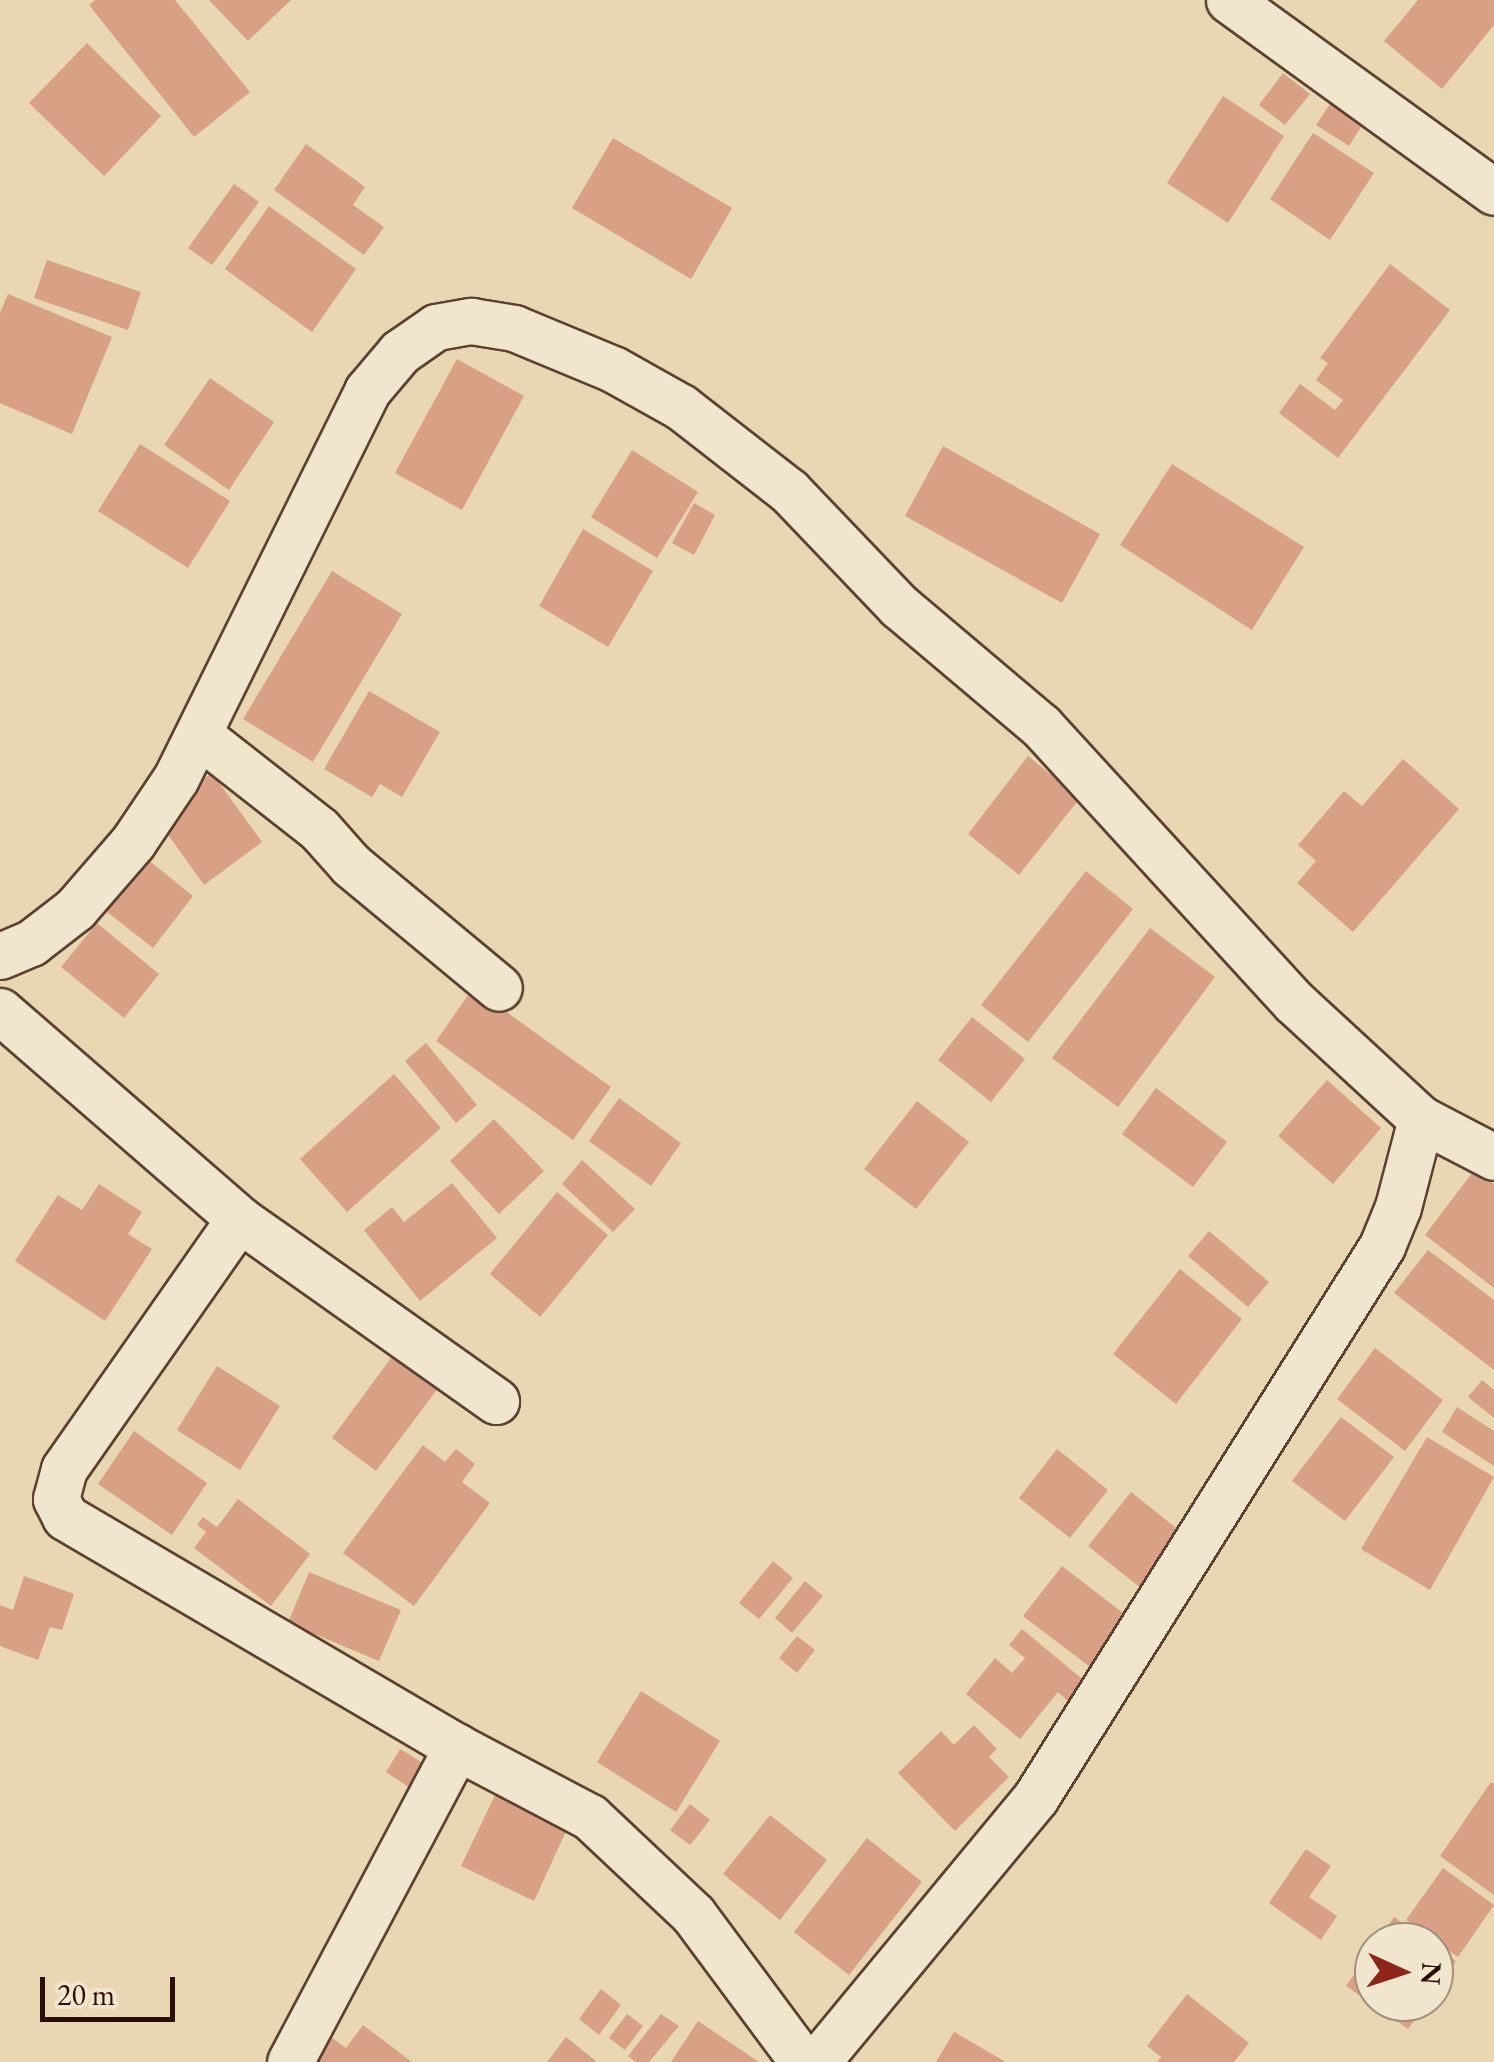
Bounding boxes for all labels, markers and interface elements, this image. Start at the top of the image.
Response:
north arrow [1354,1922,1454,2022]
scale bar [45,1957,180,2019]
text: N [1413,1961,1451,1986]
text: 20 m [57,1975,115,2014]

